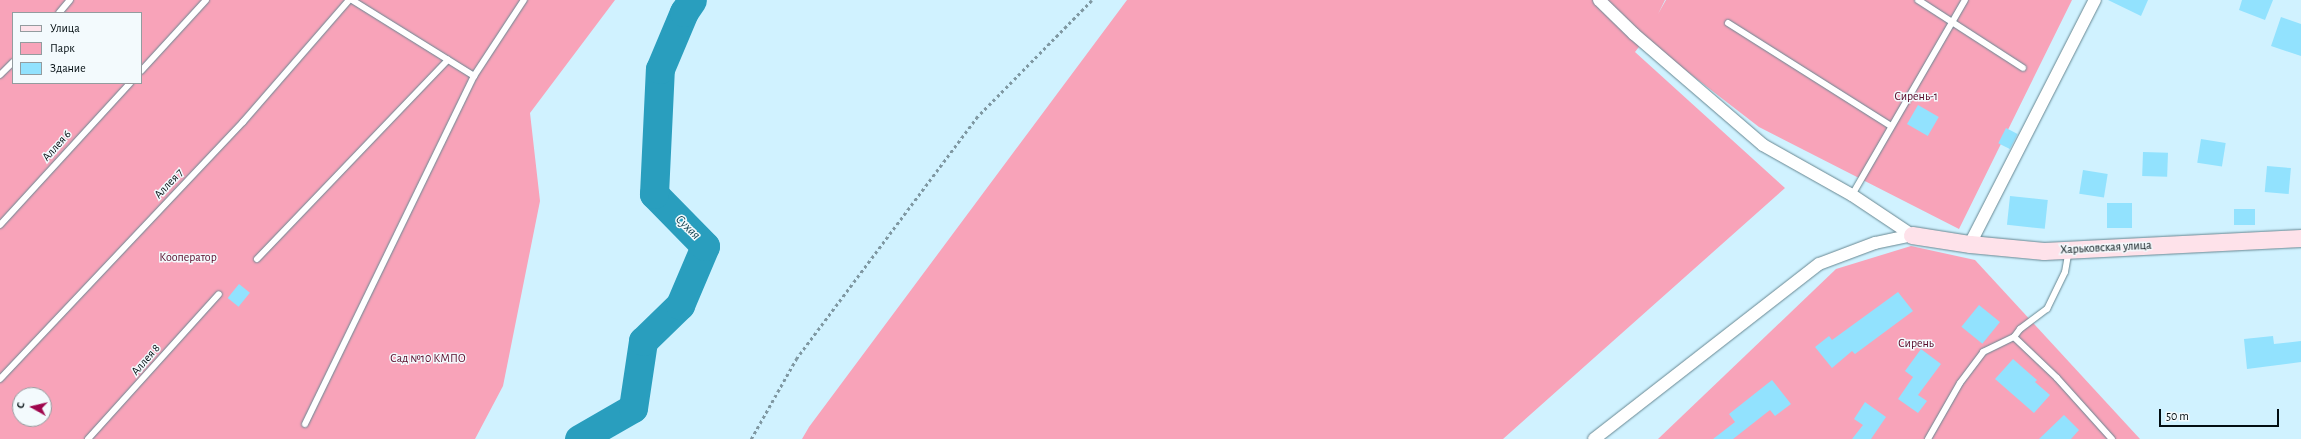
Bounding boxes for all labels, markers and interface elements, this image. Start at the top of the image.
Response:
legend [12,12,142,84]
text: Улица [50,22,80,34]
text: Парк [50,42,75,54]
text: Здание [50,62,86,74]
park label: Сирень-1 [1894,90,1938,104]
street label: Аллея 6 [39,127,75,165]
street label: Аллея 7 [151,166,187,202]
water label: Сухая [671,212,703,244]
street label: Харьковская улица [2060,238,2152,258]
park label: Кооператор [159,251,217,265]
park label: Сирень [1898,337,1934,351]
street label: Аллея 8 [128,341,164,379]
park label: Сад №10 КМПО [390,352,466,366]
north arrow [12,387,52,427]
scale bar [2161,401,2281,427]
text: С [15,402,26,409]
text: 50 m [2166,410,2189,422]

